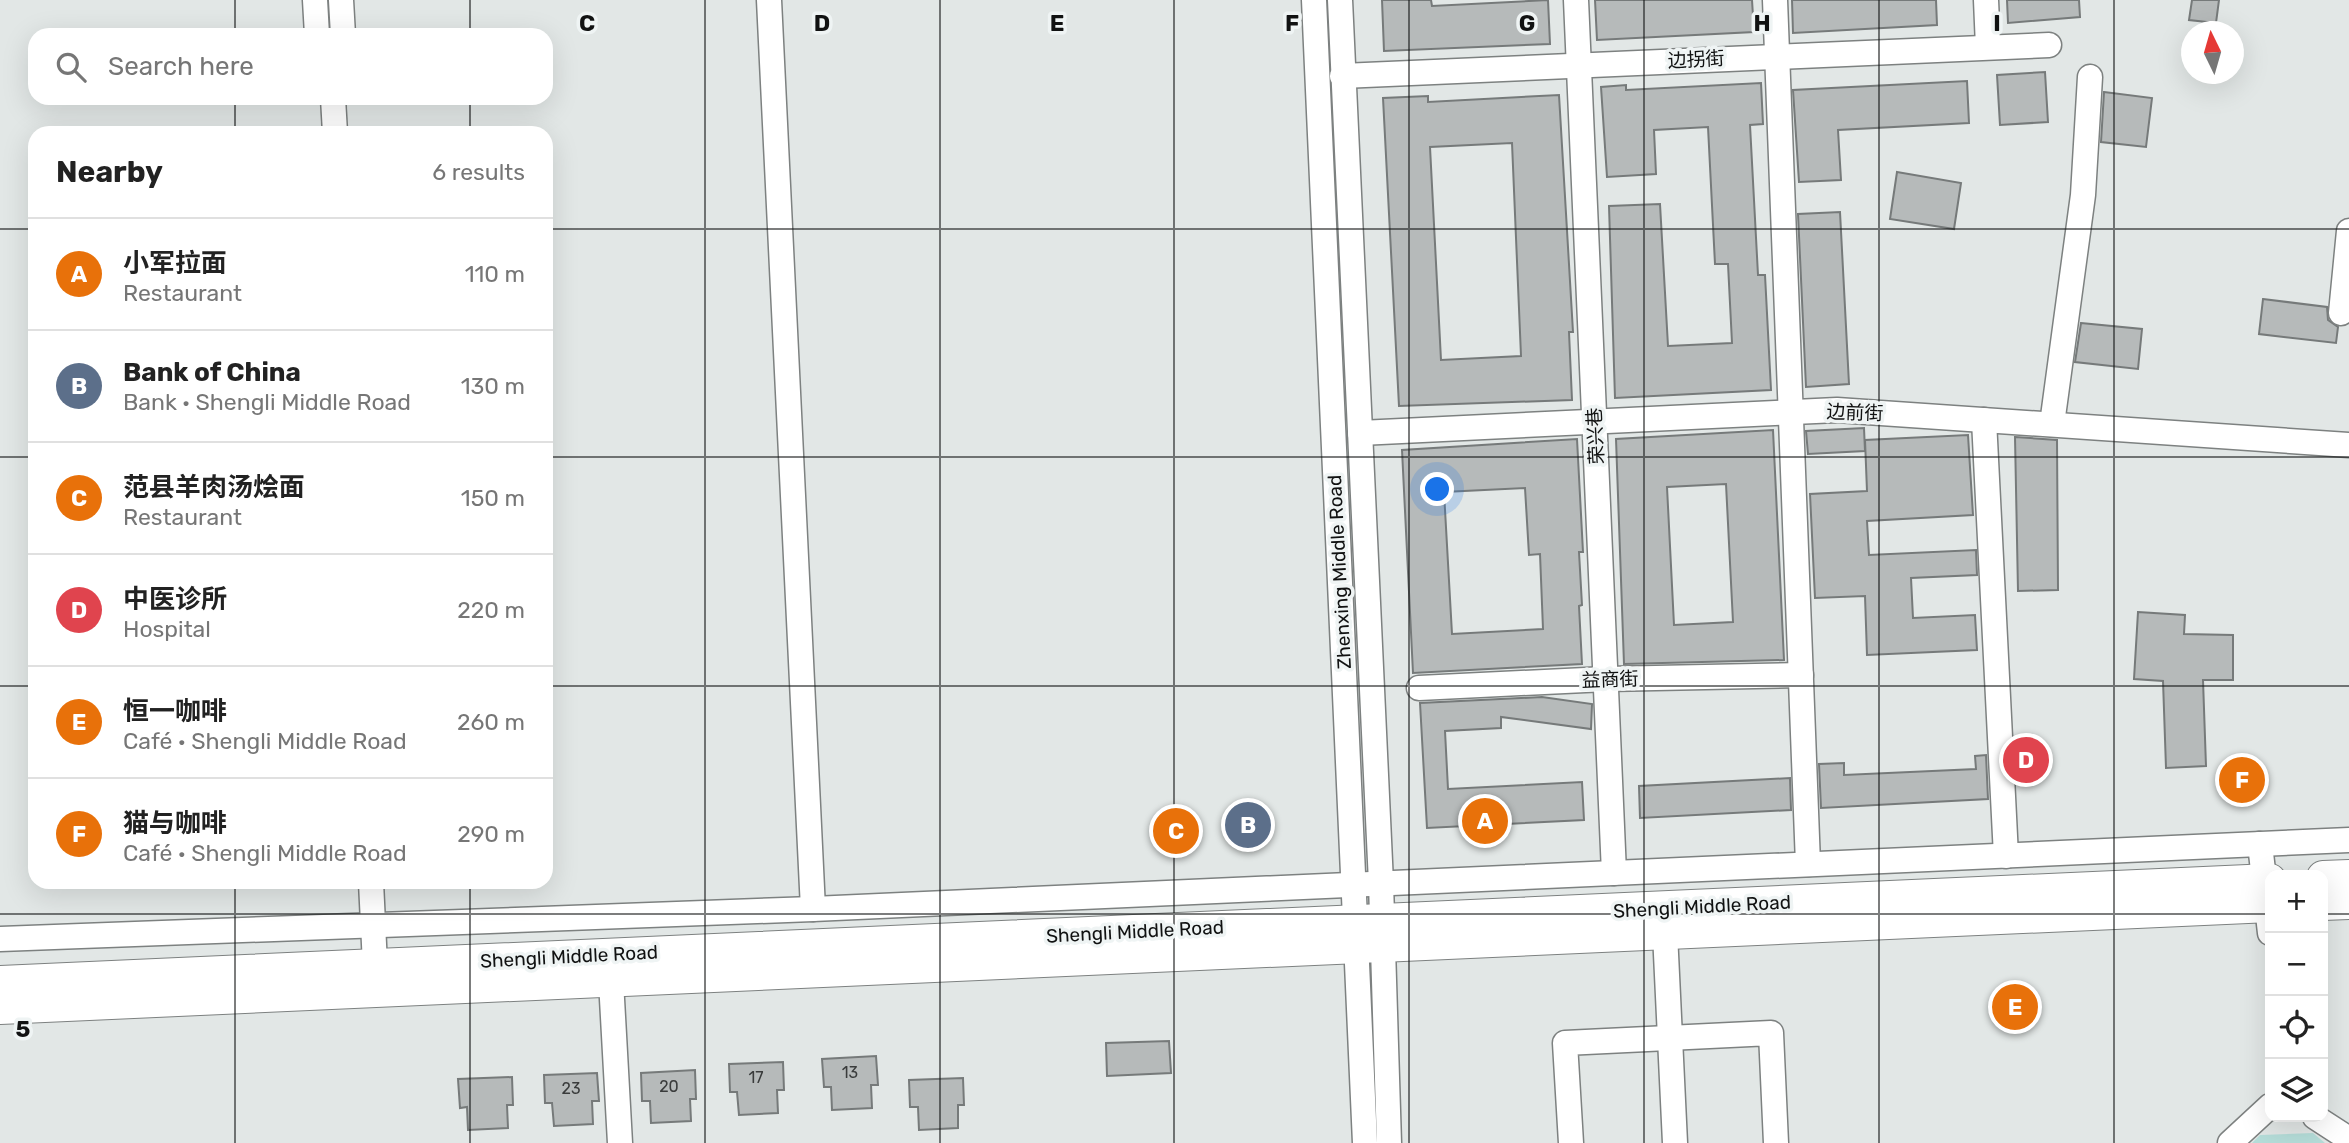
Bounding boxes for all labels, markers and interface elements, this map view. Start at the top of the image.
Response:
text: C [579,9,595,37]
text: D [814,9,830,37]
text: E [1050,9,1064,37]
text: F [1285,9,1299,37]
text: G [1519,9,1535,37]
text: H [1753,9,1771,37]
text: I [1993,9,2001,37]
north arrow [2181,21,2244,84]
search box [28,28,553,105]
street label: 边拐街 [1667,47,1725,72]
icon: search [52,48,90,86]
text: Search here [108,51,254,82]
text: Nearby [56,154,163,190]
text: 6 results [432,158,525,186]
text: 小军拉面 [123,248,227,279]
text: A [71,260,87,288]
text: 110 m [465,260,525,288]
text: Restaurant [123,279,242,307]
text: Bank of China [123,357,301,388]
text: B [71,372,87,400]
text: 130 m [461,372,525,400]
text: Bank · Shengli Middle Road [123,388,411,416]
street label: 边前街 [1826,400,1884,425]
street label: 荣兴巷 [1583,407,1608,465]
text: 范县羊肉汤烩面 [123,472,305,503]
your location [1420,472,1454,506]
street label: Zhenxing Middle Road [1323,474,1356,670]
text: C [71,484,87,512]
text: 150 m [461,484,525,512]
text: Restaurant [123,503,242,531]
text: 中医诊所 [123,584,227,615]
text: D [71,596,87,624]
text: 220 m [457,596,525,624]
text: Hospital [123,615,211,643]
street label: 益商街 [1581,667,1639,692]
text: 恒一咖啡 [123,696,227,727]
text: E [72,708,86,736]
text: 260 m [457,708,525,736]
text: Café · Shengli Middle Road [123,727,407,755]
pin: D [2003,734,2049,786]
pin: F [2219,754,2265,806]
pin: A [1462,795,1508,847]
pin: B [1225,799,1271,851]
pin: C [1153,805,1199,857]
text: 猫与咖啡 [123,808,227,839]
text: F [72,820,86,848]
text: 290 m [457,820,525,848]
text: Café · Shengli Middle Road [123,839,407,867]
map controls [2265,870,2328,1122]
button: + [2265,870,2328,933]
street label: Shengli Middle Road [1613,890,1792,923]
street label: Shengli Middle Road [1046,915,1225,948]
button: − [2265,933,2328,996]
street label: Shengli Middle Road [480,940,659,973]
pin: E [1992,981,2038,1033]
button: locate [2265,996,2328,1059]
text: 5 [16,1015,31,1043]
button: layers [2265,1059,2328,1122]
house number: 13 [842,1063,858,1082]
house number: 17 [748,1068,764,1087]
house number: 20 [659,1077,679,1096]
house number: 23 [561,1079,581,1098]

